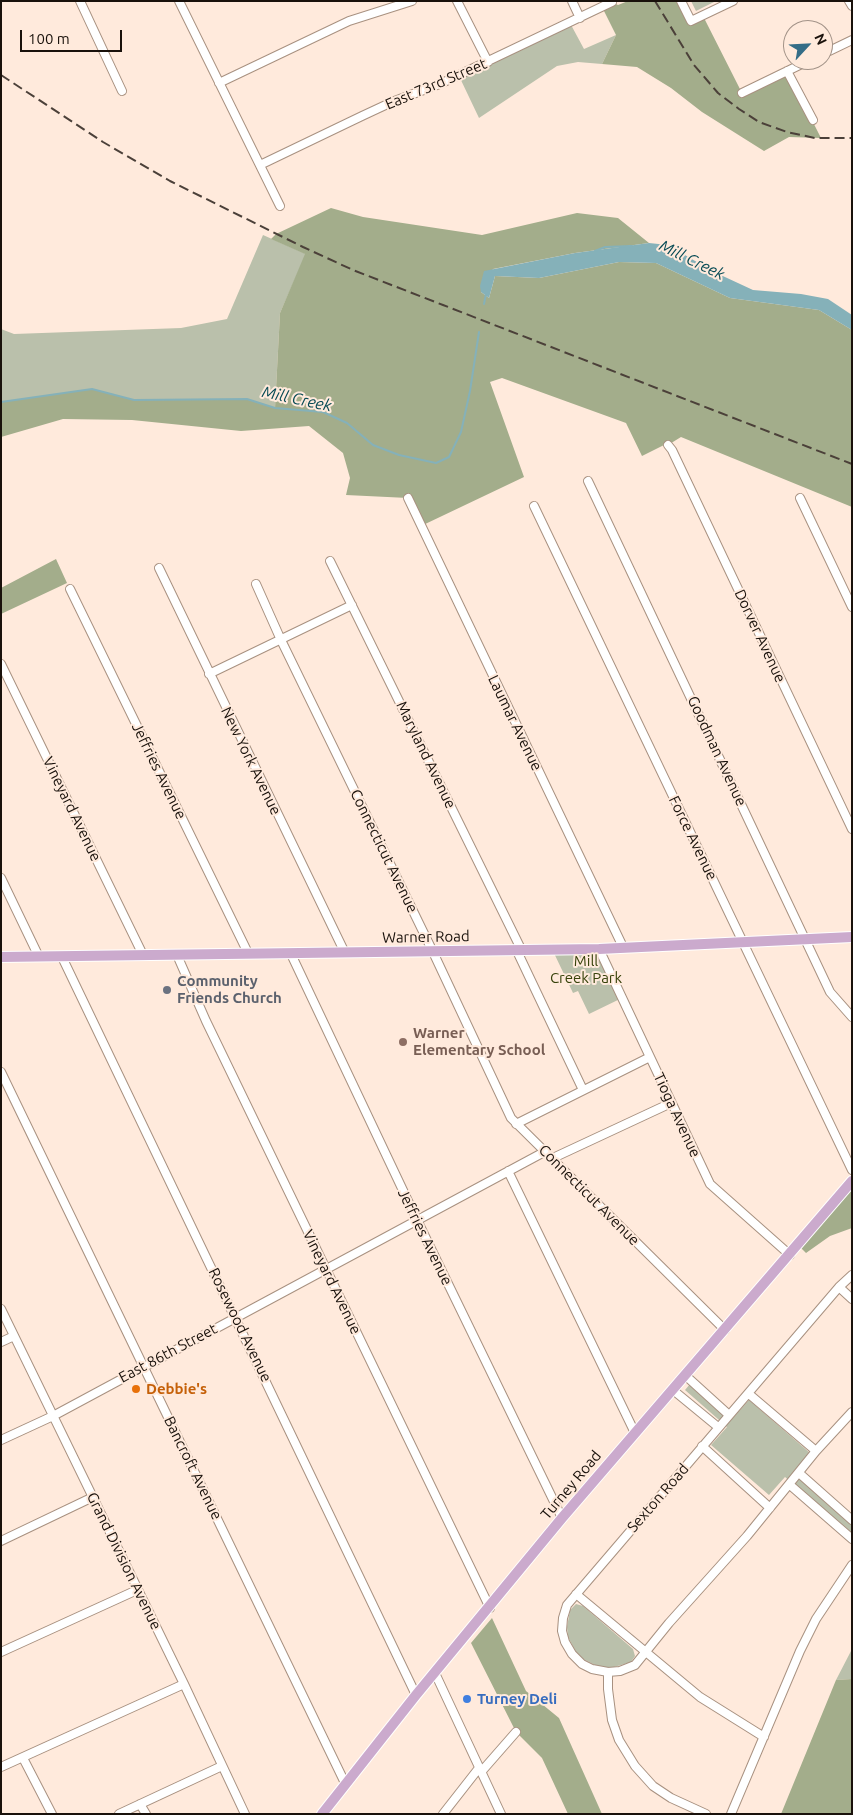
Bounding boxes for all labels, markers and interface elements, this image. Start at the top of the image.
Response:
scale bar [22,20,125,52]
north arrow [783,20,833,70]
text: 100 m [28,30,70,47]
text: N [811,31,830,47]
street label: East 73rd Street [382,54,490,114]
water label: Mill Creek [656,236,728,284]
water label: Mill Creek [260,382,334,416]
street label: Dorver Avenue [731,587,789,685]
street label: Laumar Avenue [484,672,546,774]
street label: Goodman Avenue [684,693,750,809]
street label: Maryland Avenue [392,698,460,812]
street label: New York Avenue [217,704,285,818]
street label: Jeffries Avenue [128,720,190,822]
street label: Vineyard Avenue [39,754,105,864]
street label: Connecticut Avenue [346,786,422,916]
street label: Force Avenue [665,793,721,883]
street label: Warner Road [382,927,470,947]
park label: Mill Creek Park [550,952,622,987]
place label: Community Friends Church [177,972,282,1007]
marker: Community Friends Church [161,984,173,996]
place label: Warner Elementary School [413,1024,545,1059]
marker: Warner Elementary School [397,1036,409,1048]
street label: Tioga Avenue [650,1070,704,1160]
street label: Connecticut Avenue [535,1141,643,1249]
street label: Jeffries Avenue [394,1186,456,1288]
street label: Vineyard Avenue [299,1227,365,1337]
street label: Rosewood Avenue [205,1265,275,1385]
street label: East 86th Street [116,1320,220,1386]
place label: Debbie's [146,1380,207,1398]
marker: Debbie's [130,1383,142,1395]
street label: Bancroft Avenue [160,1413,226,1523]
street label: Turney Road [537,1447,605,1523]
street label: Sexton Road [623,1460,693,1536]
street label: Grand Division Avenue [83,1489,165,1633]
place label: Turney Deli [477,1690,557,1708]
marker: Turney Deli [461,1693,473,1705]

